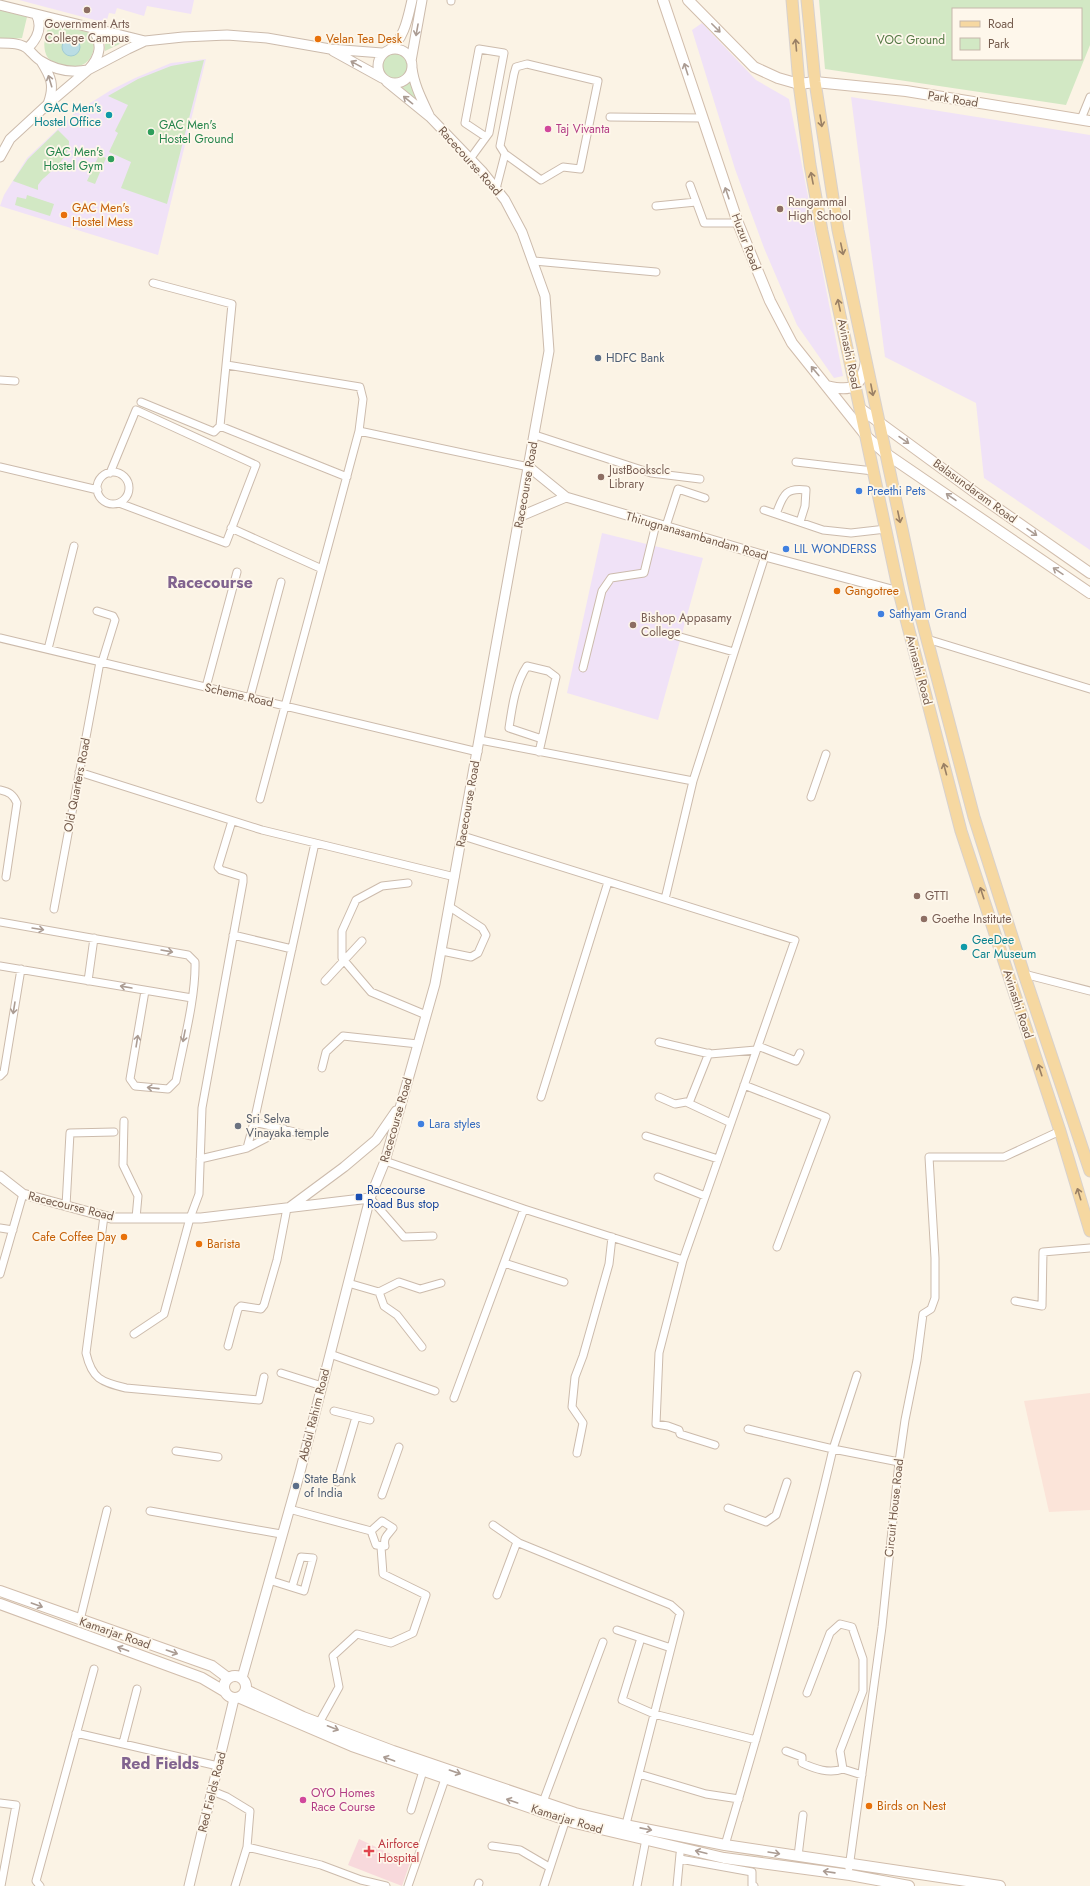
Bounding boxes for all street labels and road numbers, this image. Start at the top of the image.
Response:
street label: Park Road [926,86,980,112]
street label: Racecourse Road [434,122,506,200]
street label: Huzur Road [727,211,765,273]
street label: Avinashi Road [833,317,865,391]
street label: Racecourse Road [510,440,542,530]
street label: Balasundaram Road [929,454,1021,528]
street label: Thirugnanasambandam Road [624,507,770,565]
street label: Avinashi Road [901,633,937,707]
street label: Scheme Road [203,678,275,712]
street label: Old Quarters Road [59,736,95,834]
street label: Racecourse Road [452,759,484,849]
street label: Avinashi Road [998,967,1038,1041]
street label: Racecourse Road [375,1075,417,1165]
street label: Racecourse Road [26,1187,116,1225]
street label: Abdul Rahim Road [294,1367,334,1463]
street label: Circuit House Road [880,1458,908,1558]
street label: Kamarjar Road [77,1612,153,1654]
street label: Red Fields Road [193,1750,231,1834]
street label: Kamarjar Road [529,1800,605,1838]

